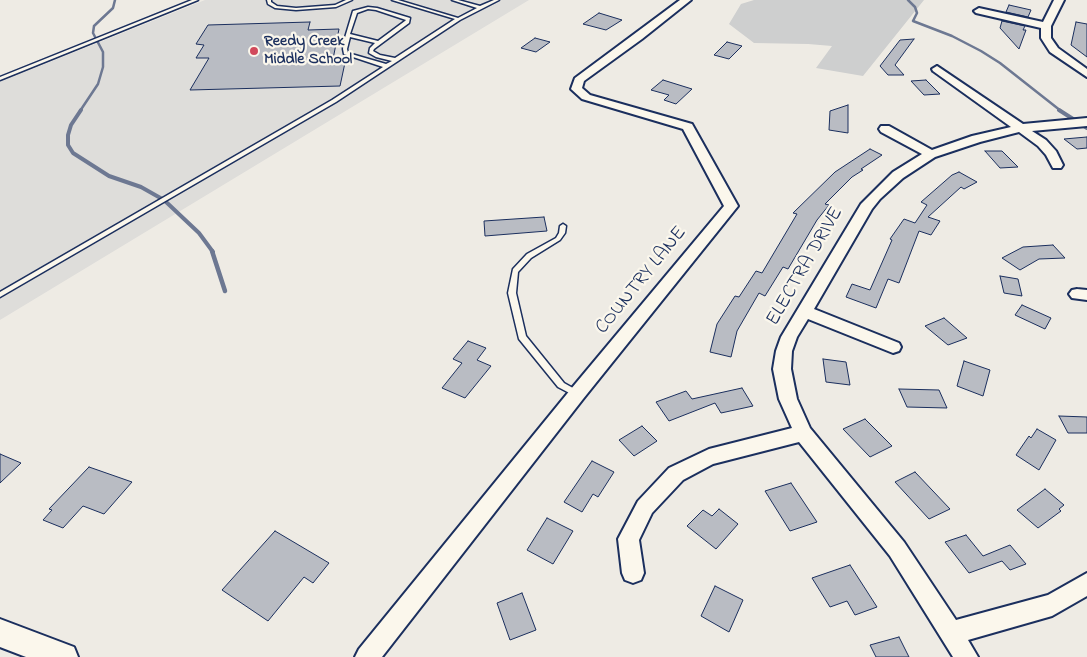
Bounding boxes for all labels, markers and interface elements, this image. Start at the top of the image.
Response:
place label: Reedy Creek Middle School [264,32,352,70]
marker: Reedy Creek Middle School [248,45,260,57]
street label: ELECTRA DRIVE [762,203,850,331]
street label: COUNTRY LANE [591,222,693,340]

